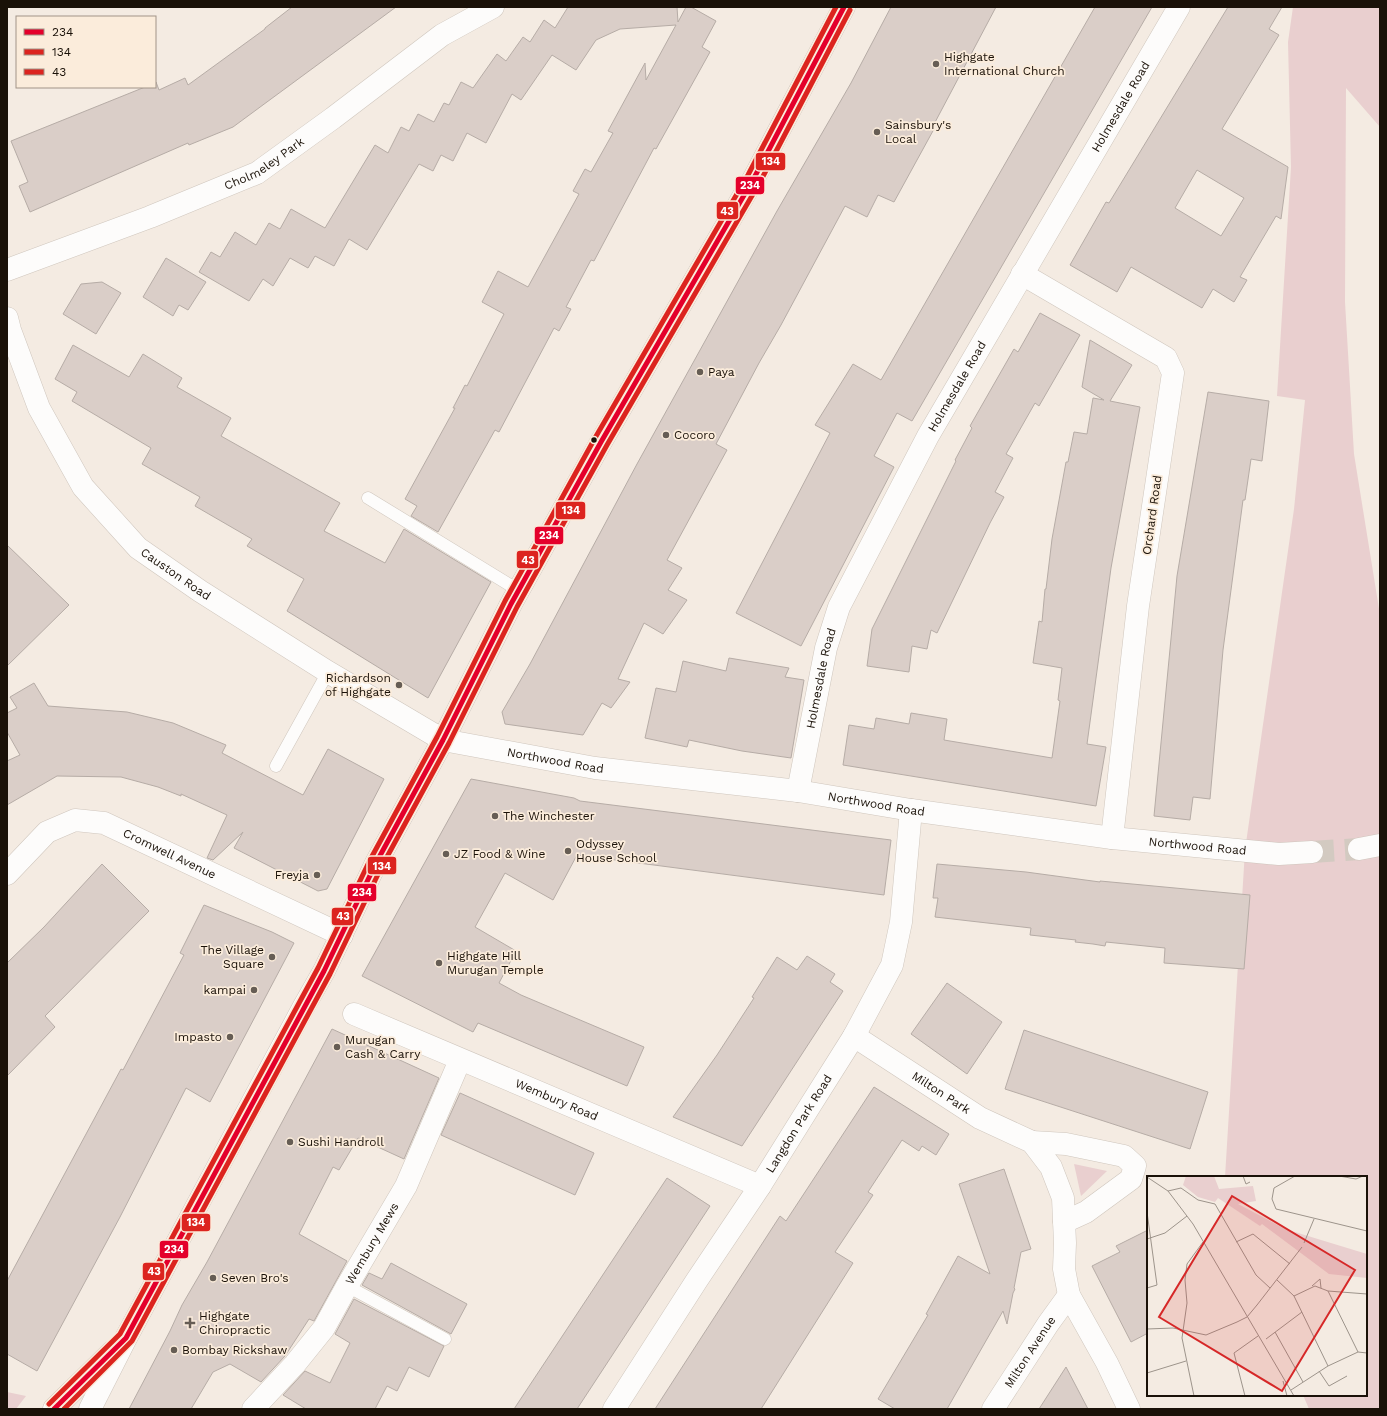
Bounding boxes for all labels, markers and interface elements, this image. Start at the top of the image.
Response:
legend [16,16,156,88]
text: 234 [52,25,73,39]
text: 134 [52,45,71,59]
place label: Highgate International Church [944,50,1065,78]
marker: Highgate International Church [931,59,941,69]
street label: Holmesdale Road [1089,59,1153,155]
text: 43 [52,65,66,79]
place label: Sainsbury's Local [885,118,951,146]
marker: Sainsbury's Local [872,127,882,137]
street label: Cholmeley Park [222,134,307,193]
line badge: 134 [755,152,786,171]
text: 134 [762,155,780,168]
line badge: 234 [735,176,765,195]
text: 234 [740,179,760,192]
line badge: 43 [716,201,739,220]
text: 43 [720,205,734,218]
street label: Holmesdale Road [925,339,989,434]
place label: Paya [708,365,735,379]
marker: Paya [695,367,705,377]
place label: Cocoro [674,428,715,442]
marker: Cocoro [661,430,671,440]
unlabelled marker [589,435,599,445]
street label: Orchard Road [1139,474,1165,556]
line badge: 134 [555,501,586,520]
text: 134 [562,504,580,517]
line badge: 234 [534,526,564,545]
text: 234 [539,529,559,542]
street label: Causton Road [138,545,213,603]
line badge: 43 [516,550,539,569]
text: 43 [521,554,535,567]
street label: Holmesdale Road [803,626,839,730]
place label: Richardson of Highgate [325,671,391,699]
marker: Richardson of Highgate [394,680,404,690]
street label: Northwood Road [506,745,605,776]
street label: Northwood Road [827,789,926,819]
place label: The Winchester [503,809,595,823]
marker: The Winchester [490,811,500,821]
street label: Cromwell Avenue [121,826,218,882]
street label: Northwood Road [1148,835,1247,858]
place label: Odyssey House School [576,837,657,865]
marker: Odyssey House School [563,846,573,856]
place label: JZ Food & Wine [454,847,546,861]
marker: JZ Food & Wine [441,849,451,859]
line badge: 134 [367,856,397,875]
text: 134 [373,860,391,873]
place label: Freyja [275,868,309,882]
marker: Freyja [312,870,322,880]
line badge: 234 [347,883,377,902]
text: 234 [352,886,372,899]
line badge: 43 [331,907,354,926]
text: 43 [336,910,350,923]
place label: The Village Square [201,943,264,971]
place label: Highgate Hill Murugan Temple [447,949,544,977]
marker: The Village Square [267,952,277,962]
marker: Highgate Hill Murugan Temple [434,958,444,968]
place label: kampai [204,983,246,997]
marker: kampai [249,985,259,995]
place label: Impasto [174,1030,222,1044]
marker: Impasto [225,1032,235,1042]
place label: Murugan Cash & Carry [345,1033,421,1061]
marker: Murugan Cash & Carry [332,1042,342,1052]
street label: Milton Park [909,1069,973,1117]
street label: Langdon Park Road [763,1072,835,1175]
street label: Wembury Road [513,1076,600,1124]
place label: Sushi Handroll [298,1135,384,1149]
marker: Sushi Handroll [285,1137,295,1147]
inset map [1147,1176,1367,1396]
street label: Wembury Mews [343,1200,402,1287]
line badge: 134 [181,1213,211,1232]
text: 134 [187,1216,205,1229]
line badge: 234 [159,1240,189,1259]
text: 234 [164,1243,184,1256]
line badge: 43 [142,1262,165,1281]
text: 43 [147,1265,161,1278]
place label: Seven Bro's [221,1271,289,1285]
marker: Seven Bro's [208,1273,218,1283]
place label: Highgate Chiropractic [199,1309,271,1337]
street label: Milton Avenue [1002,1313,1058,1390]
marker: Highgate Chiropractic [184,1317,196,1329]
place label: Bombay Rickshaw [182,1343,287,1357]
marker: Bombay Rickshaw [169,1345,179,1355]

